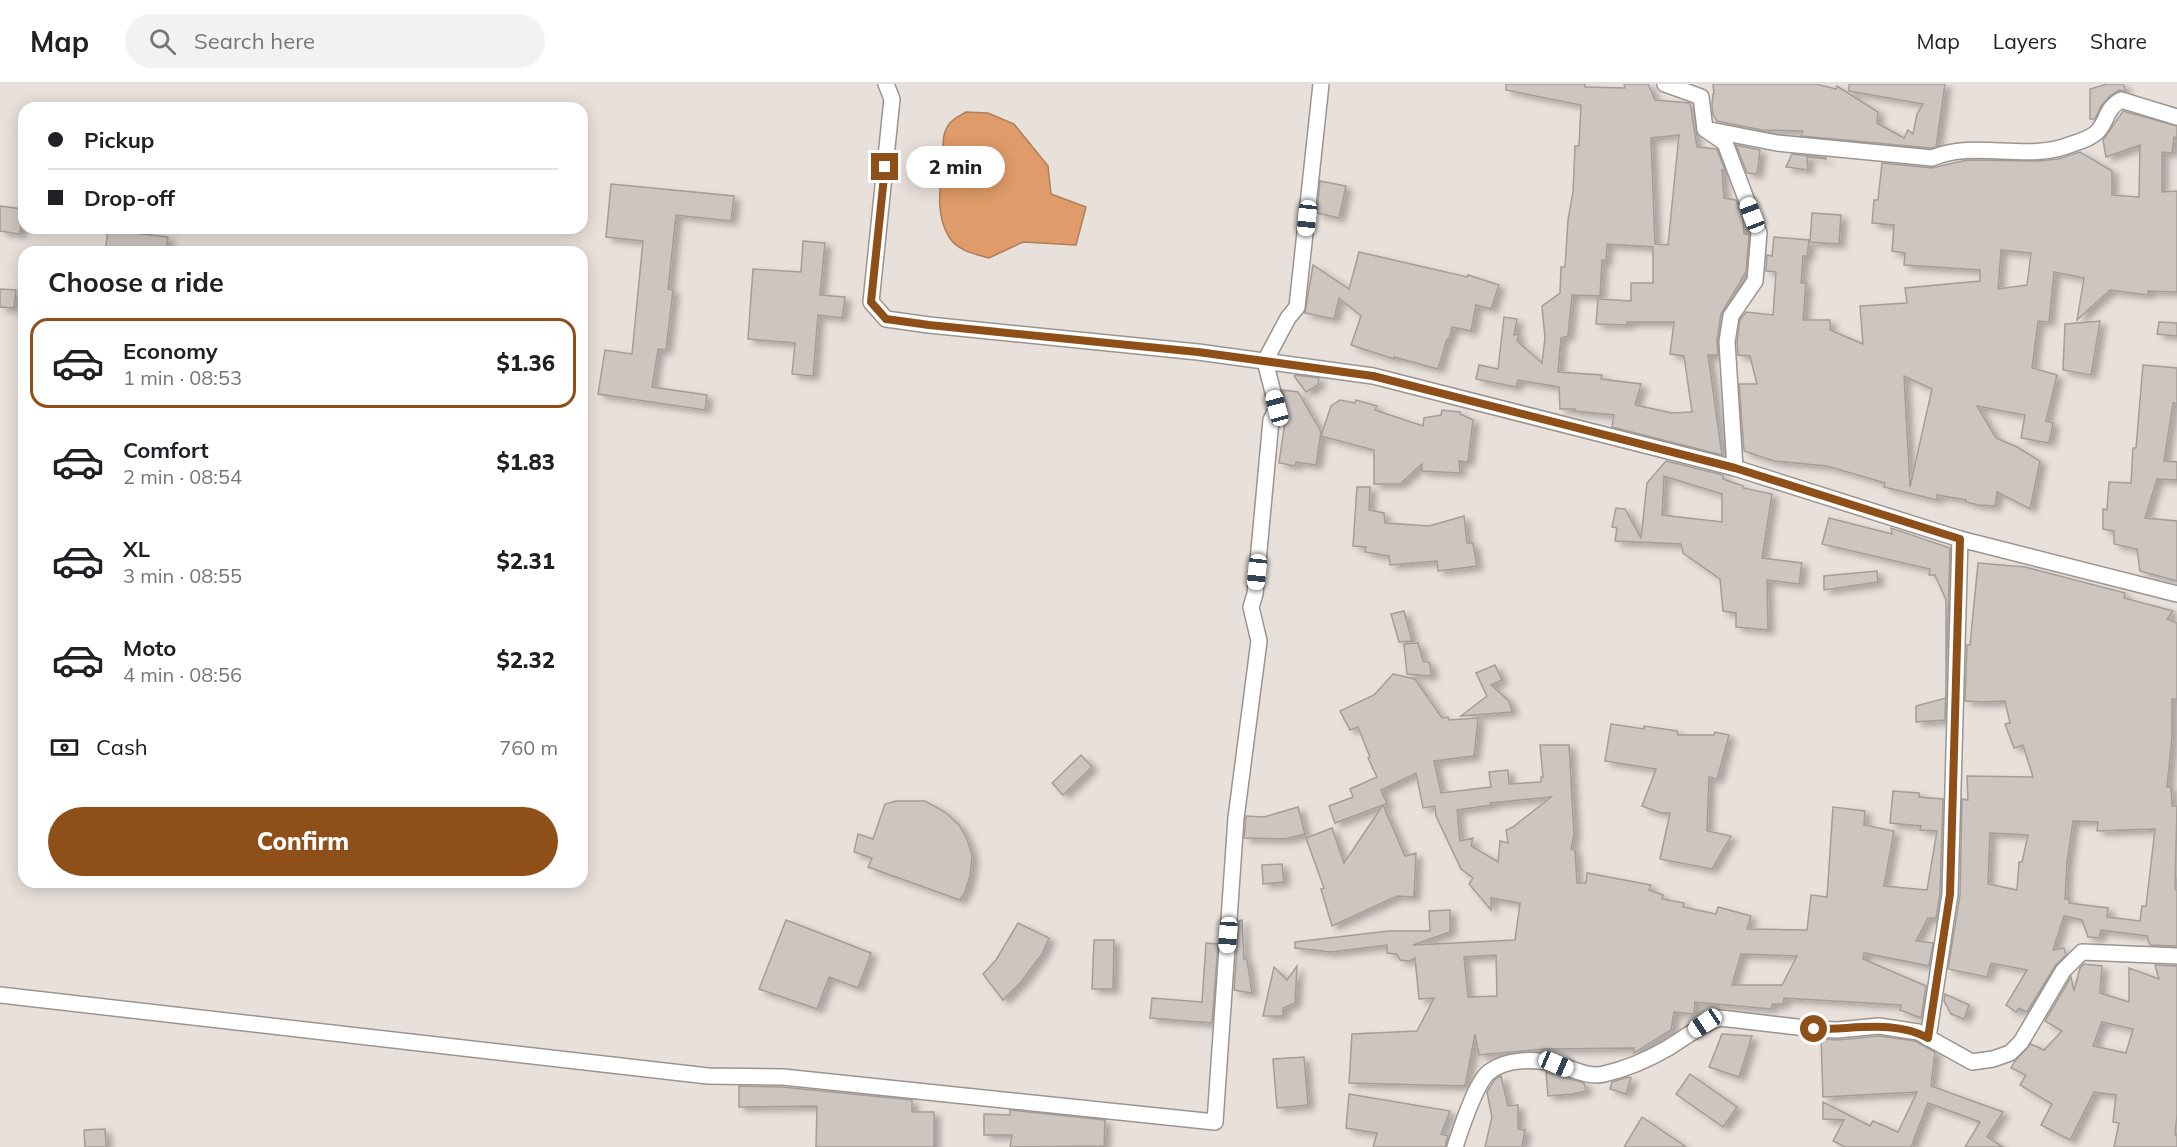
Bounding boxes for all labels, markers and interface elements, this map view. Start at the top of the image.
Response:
search box [125,14,545,68]
text: Map [30,24,89,59]
icon: search [146,25,179,58]
text: Search here [194,27,315,55]
text: Map [1917,28,1960,54]
text: Layers [1993,28,2057,54]
text: Share [2090,28,2147,54]
text: Pickup [84,126,154,154]
callout: 2 min [906,146,1005,188]
route end [871,153,898,180]
text: 2 min [929,154,982,179]
text: Drop-off [84,184,175,212]
car [1737,195,1767,235]
car [1296,199,1318,237]
text: Choose a ride [48,265,224,299]
icon: car [51,336,105,390]
text: Economy [123,337,218,365]
text: $1.36 [496,349,555,377]
text: 1 min · 08:53 [123,365,242,390]
car [1264,388,1290,428]
icon: car [51,435,105,489]
text: Comfort [123,436,209,464]
text: $1.83 [496,448,555,476]
text: 2 min · 08:54 [123,464,242,489]
icon: car [51,534,105,588]
text: XL [123,535,150,563]
text: $2.31 [496,547,555,575]
car [1246,553,1268,591]
text: 3 min · 08:55 [123,563,242,588]
icon: car [51,633,105,687]
text: Moto [123,634,176,662]
text: $2.32 [496,646,555,674]
text: 4 min · 08:56 [123,662,242,687]
icon: cash [48,731,81,764]
text: Cash [96,733,148,761]
text: 760 m [499,735,558,760]
button: Confirm [48,807,558,876]
car [1218,916,1238,954]
car [1685,1005,1725,1041]
route start [1800,1015,1827,1042]
car [1536,1049,1576,1079]

